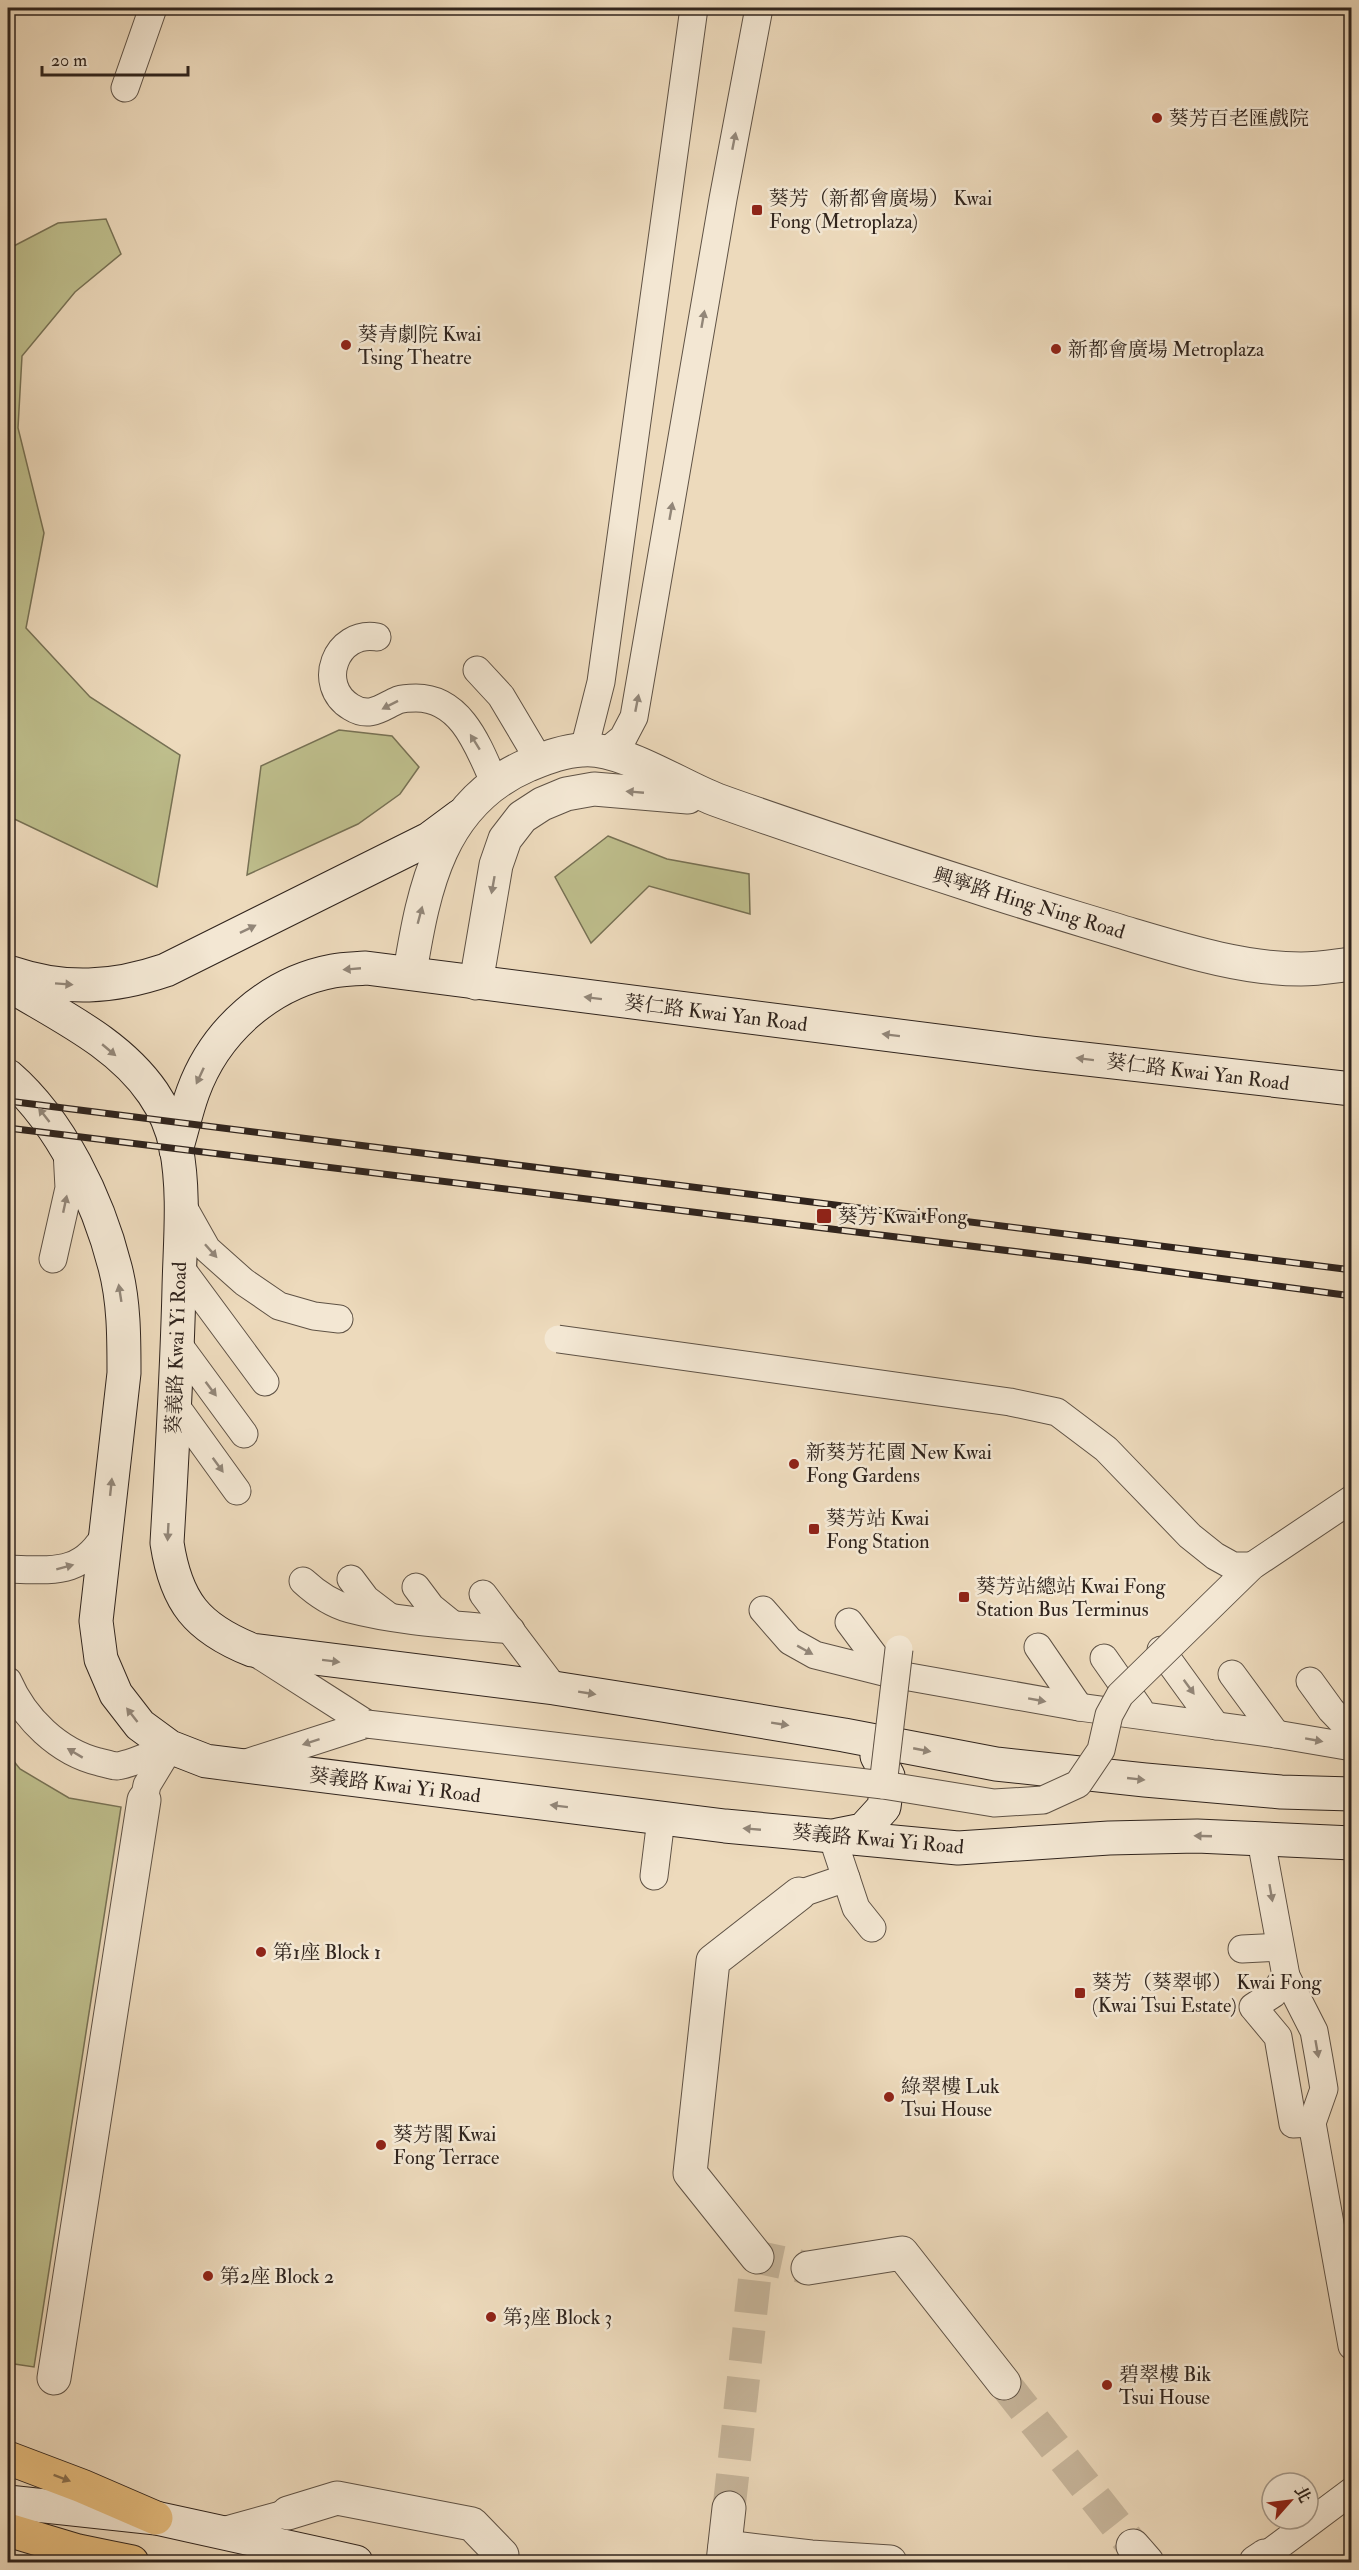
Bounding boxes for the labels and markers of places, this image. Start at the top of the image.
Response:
place label: 葵芳百老匯戲院 [1169,106,1309,131]
marker: 葵芳百老匯戲院 [1150,111,1164,125]
place label: 葵芳（新都會廣場） Kwai Fong (Metroplaza) [769,186,992,235]
marker: 葵芳（新都會廣場） Kwai Fong (Metroplaza) [750,203,764,217]
place label: 葵青劇院 Kwai Tsing Theatre [358,322,481,370]
place label: 新都會廣場 Metroplaza [1068,337,1265,363]
marker: 葵青劇院 Kwai Tsing Theatre [339,338,353,352]
marker: 新都會廣場 Metroplaza [1049,342,1063,356]
place label: 葵芳 Kwai Fong [838,1204,969,1229]
marker: 葵芳 Kwai Fong [815,1207,833,1225]
place label: 新葵芳花園 New Kwai Fong Gardens [806,1440,992,1488]
marker: 新葵芳花園 New Kwai Fong Gardens [787,1457,801,1471]
place label: 葵芳站 Kwai Fong Station [826,1506,930,1554]
marker: 葵芳站 Kwai Fong Station [807,1522,821,1536]
place label: 葵芳站總站 Kwai Fong Station Bus Terminus [976,1574,1167,1622]
marker: 葵芳站總站 Kwai Fong Station Bus Terminus [957,1590,971,1604]
place label: 第1座 Block 1 [273,1940,381,1965]
marker: 第1座 Block 1 [254,1945,268,1959]
place label: 葵芳（葵翠邨） Kwai Fong (Kwai Tsui Estate) [1092,1970,1323,2018]
marker: 葵芳（葵翠邨） Kwai Fong (Kwai Tsui Estate) [1073,1986,1087,2000]
place label: 綠翠樓 Luk Tsui House [901,2074,1000,2122]
marker: 綠翠樓 Luk Tsui House [882,2090,896,2104]
place label: 葵芳閣 Kwai Fong Terrace [393,2122,499,2170]
marker: 葵芳閣 Kwai Fong Terrace [374,2138,388,2152]
place label: 第2座 Block 2 [220,2264,334,2289]
marker: 第2座 Block 2 [201,2269,215,2283]
place label: 第3座 Block 3 [503,2305,612,2330]
marker: 第3座 Block 3 [484,2310,498,2324]
place label: 碧翠樓 Bik Tsui House [1119,2362,1212,2410]
marker: 碧翠樓 Bik Tsui House [1100,2378,1114,2392]

